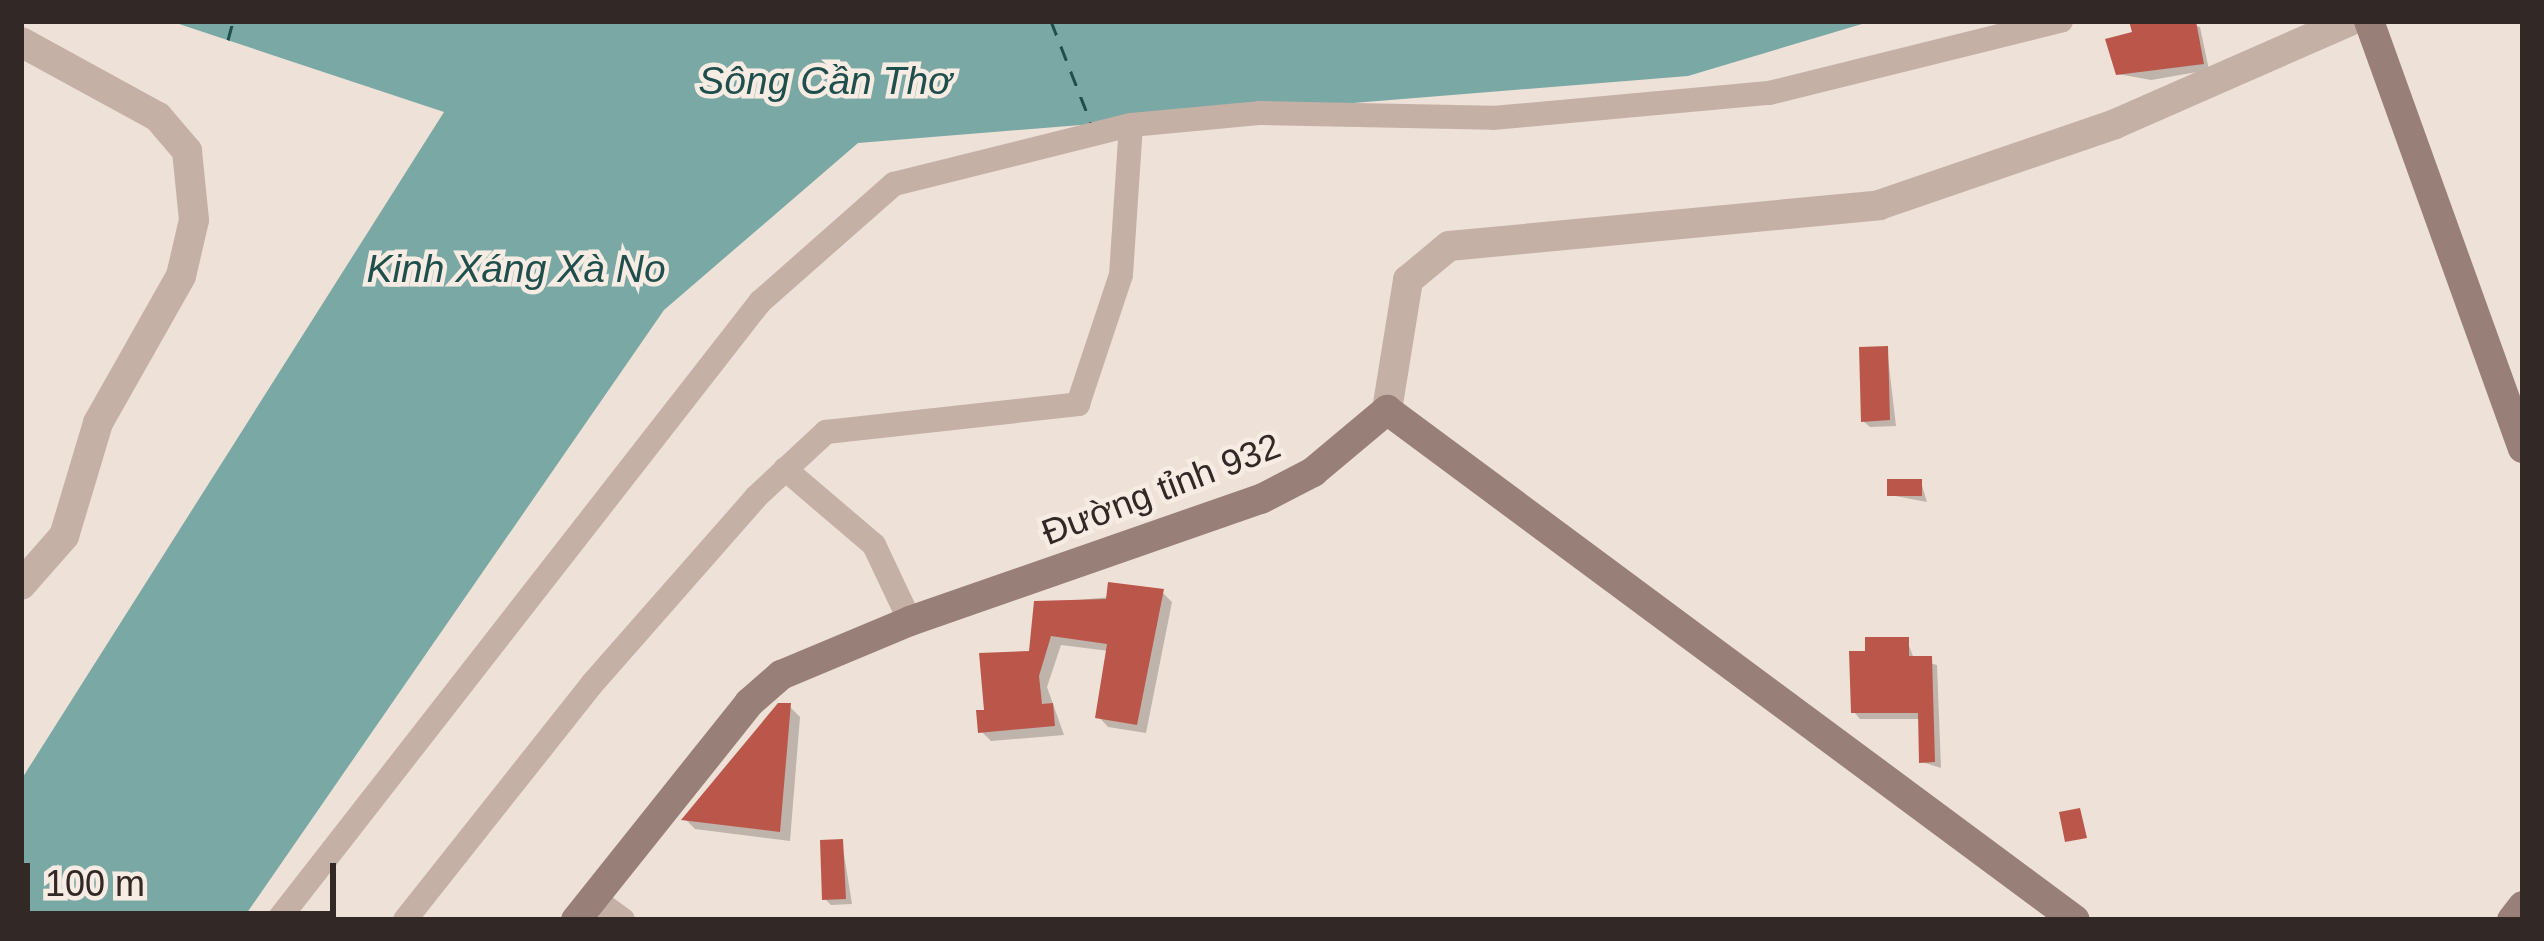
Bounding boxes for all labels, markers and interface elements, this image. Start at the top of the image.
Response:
water label: Sông Cần Thơ [698,58,952,104]
water label: Kinh Xáng Xà No [366,246,666,292]
street label: Đường tỉnh 932 [1036,424,1286,554]
scale bar [30,839,342,913]
text: 100 m [45,863,145,904]

